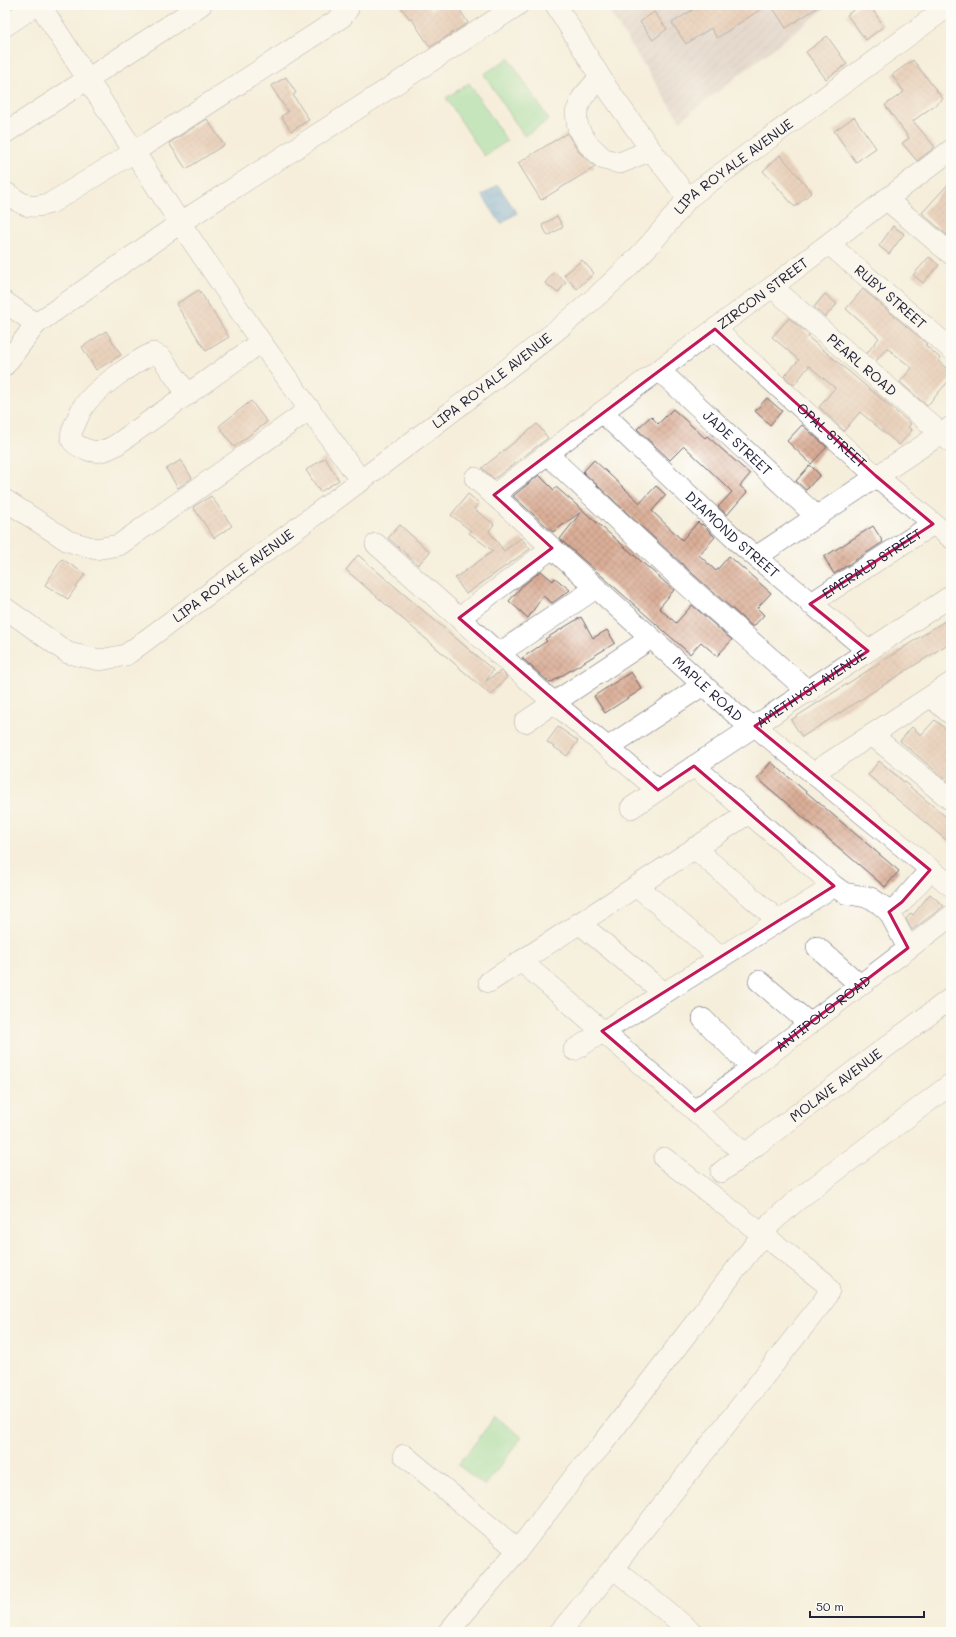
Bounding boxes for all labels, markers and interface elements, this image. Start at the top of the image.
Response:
street label: LIPA ROYALE AVENUE [669,114,797,218]
street label: ZIRCON STREET [713,253,812,333]
street label: RUBY STREET [851,260,931,333]
street label: LIPA ROYALE AVENUE [428,328,555,432]
street label: PEARL ROAD [823,329,901,400]
street label: OPAL STREET [793,398,871,472]
street label: JADE STREET [699,406,777,480]
street label: DIAMOND STREET [682,487,784,582]
street label: LIPA ROYALE AVENUE [168,524,297,626]
street label: EMERALD STREET [818,524,926,603]
street label: AMETHYST AVENUE [752,645,870,732]
street label: MAPLE ROAD [669,652,747,725]
street label: ANTIPOLO ROAD [771,970,875,1056]
street label: MOLAVE AVENUE [785,1044,886,1126]
scale bar [810,1593,924,1619]
text: 50 m [816,1598,844,1614]

